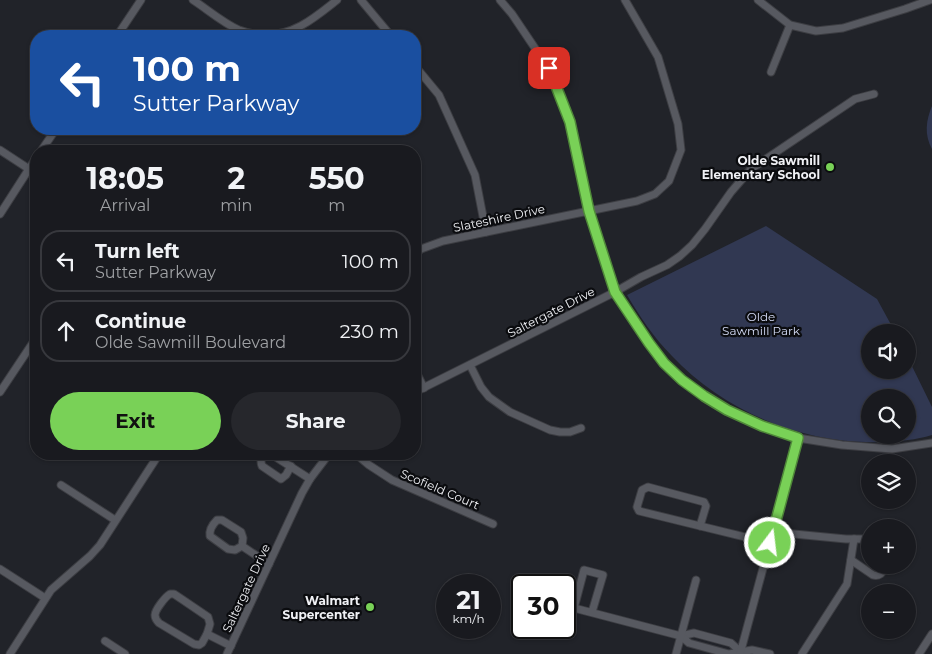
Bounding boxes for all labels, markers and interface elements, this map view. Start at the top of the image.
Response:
text: 100 m [133,47,241,90]
pin [528,47,570,89]
icon: left [50,50,115,115]
icon: arrive [535,54,563,82]
text: Sutter Parkway [133,90,299,117]
place label: Olde Sawmill Elementary School [702,153,820,182]
text: 18:05 [86,160,164,197]
text: 2 [228,160,245,197]
text: 550 [309,160,365,197]
marker: Olde Sawmill Elementary School [824,161,836,173]
text: Arrival [100,196,150,215]
text: min [220,196,252,215]
text: m [328,196,345,215]
street label: Slateshire Drive [452,201,546,235]
text: Turn left [95,240,180,263]
icon: left [52,247,80,275]
text: 100 m [342,250,399,273]
text: Sutter Parkway [95,263,216,282]
street label: Saltergate Drive [505,284,597,340]
park label: Olde Sawmill Park [722,309,801,338]
text: Continue [95,310,186,333]
icon: ahead [52,317,80,345]
text: 230 m [340,320,399,343]
map controls [861,324,916,639]
button: sound [861,324,916,379]
text: Olde Sawmill Boulevard [95,333,286,352]
button: search [861,389,916,444]
button: Exit [50,392,221,450]
button: Share [231,392,401,450]
button: layers [861,454,916,509]
street label: Scofield Court [398,466,482,512]
position arrow [743,516,795,568]
button: + [861,519,916,574]
street label: Saltergate Drive [219,541,273,635]
speed limit sign: 30 [511,574,576,639]
button: − [861,584,916,639]
text: 21 [456,585,481,615]
place label: Walmart Supercenter [283,593,361,622]
marker: Walmart Supercenter [364,601,376,613]
text: km/h [452,611,485,626]

